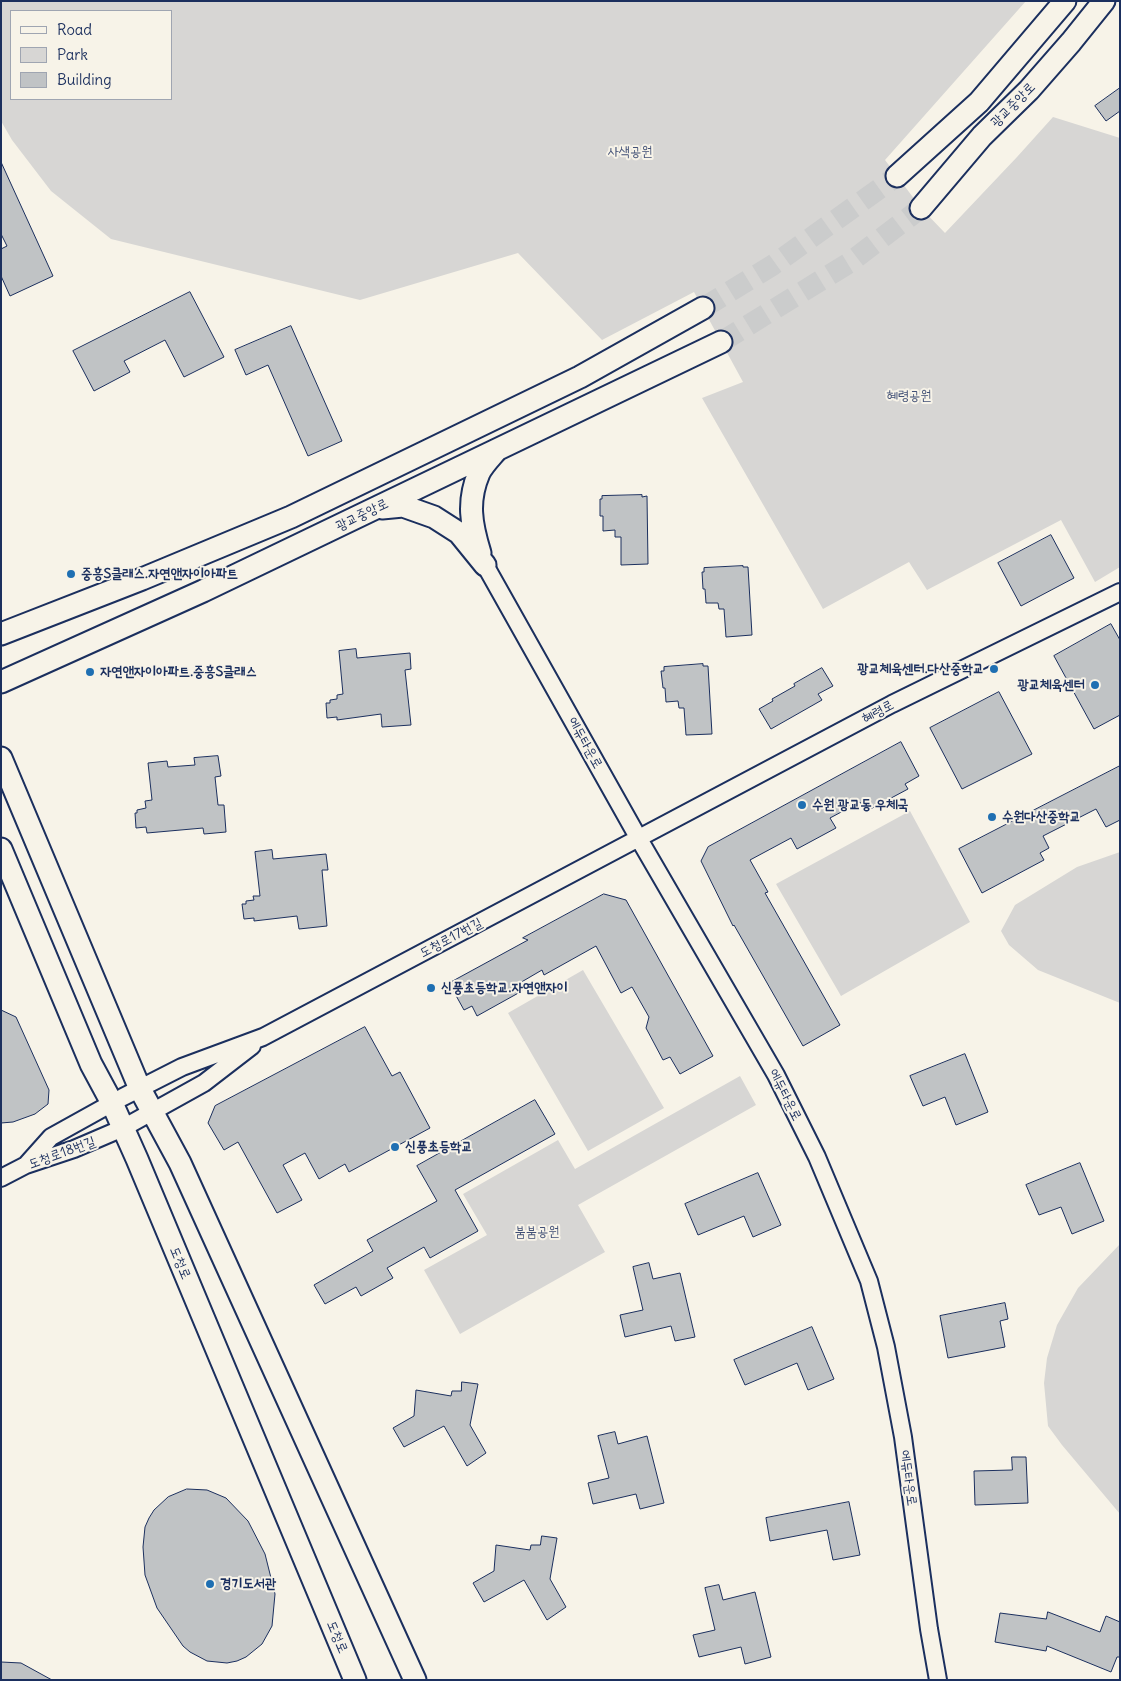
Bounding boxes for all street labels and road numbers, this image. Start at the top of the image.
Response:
street label: 광교중앙로 [987,79,1039,131]
street label: 광교중앙로 [333,495,391,535]
street label: 혜령로 [859,697,897,727]
street label: 에듀타운로 [564,714,606,772]
street label: 도청로17번길 [417,914,485,962]
street label: 에듀타운로 [765,1066,805,1124]
street label: 도청로18번길 [26,1133,98,1173]
street label: 도청로 [166,1244,194,1282]
street label: 에듀타운로 [896,1449,920,1507]
street label: 도청로 [323,1618,351,1656]

